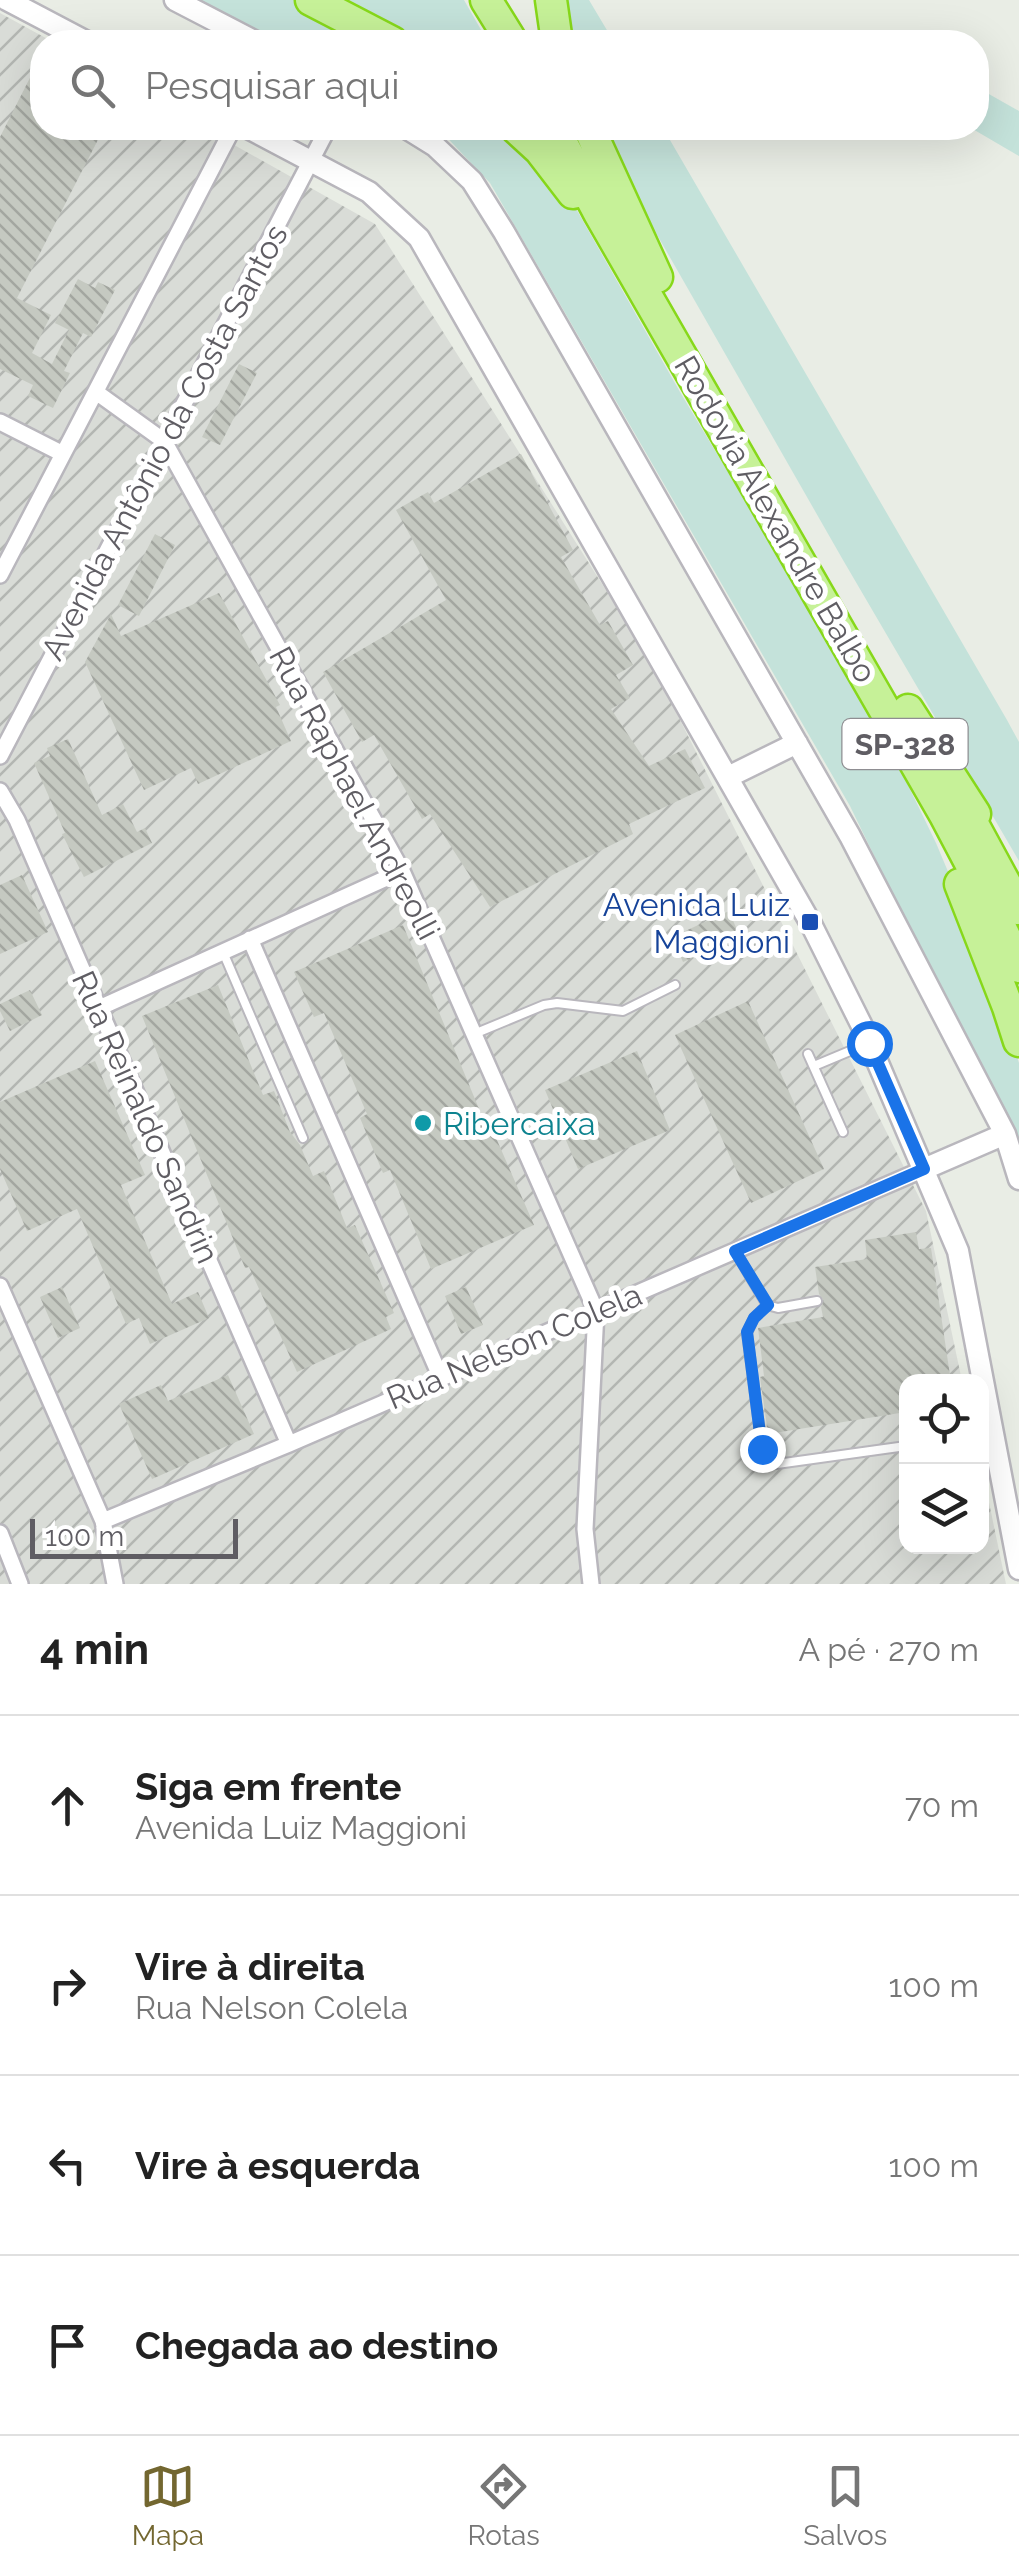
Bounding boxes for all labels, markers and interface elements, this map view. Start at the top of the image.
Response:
search box [30,30,989,140]
icon: search [65,58,120,113]
text: Pesquisar aqui [145,63,399,108]
street label: Avenida Antônio da Costa Santos [33,218,295,666]
street label: Rodovia Alexandre Balbo [667,349,885,689]
street label: Rua Raphael Andreolli [262,640,448,946]
road number: SP-328 [842,719,968,769]
place label: Avenida Luiz Maggioni [603,886,790,960]
marker: Avenida Luiz Maggioni [799,911,821,933]
street label: Rua Reinaldo Sandrin [65,965,227,1269]
route start [847,1021,893,1067]
place label: Ribercaixa [443,1105,595,1142]
marker: Ribercaixa [412,1112,434,1134]
street label: Rua Nelson Colela [381,1276,647,1416]
map controls [899,1374,989,1554]
button: locate [899,1374,989,1464]
route end [740,1427,786,1473]
button: layers [899,1464,989,1554]
scale bar [30,1514,238,1558]
text: 100 m [45,1520,124,1553]
text: 4 min [40,1625,149,1674]
text: A pé · 270 m [798,1631,979,1668]
text: Siga em frente [135,1764,402,1809]
icon: ahead [40,1778,95,1833]
text: 70 m [905,1787,979,1824]
text: Avenida Luiz Maggioni [135,1809,467,1846]
text: Vire à direita [135,1944,365,1989]
icon: right [40,1958,95,2013]
text: 100 m [889,1967,979,2004]
text: Rua Nelson Colela [135,1989,408,2026]
icon: left [40,2138,95,2193]
text: Vire à esquerda [135,2143,420,2188]
text: 100 m [889,2147,979,2184]
icon: arrive [40,2318,95,2373]
text: Chegada ao destino [135,2323,498,2368]
tab: Mapa [132,2459,204,2552]
tab: Rotas [467,2459,540,2552]
tab: Salvos [803,2459,887,2552]

